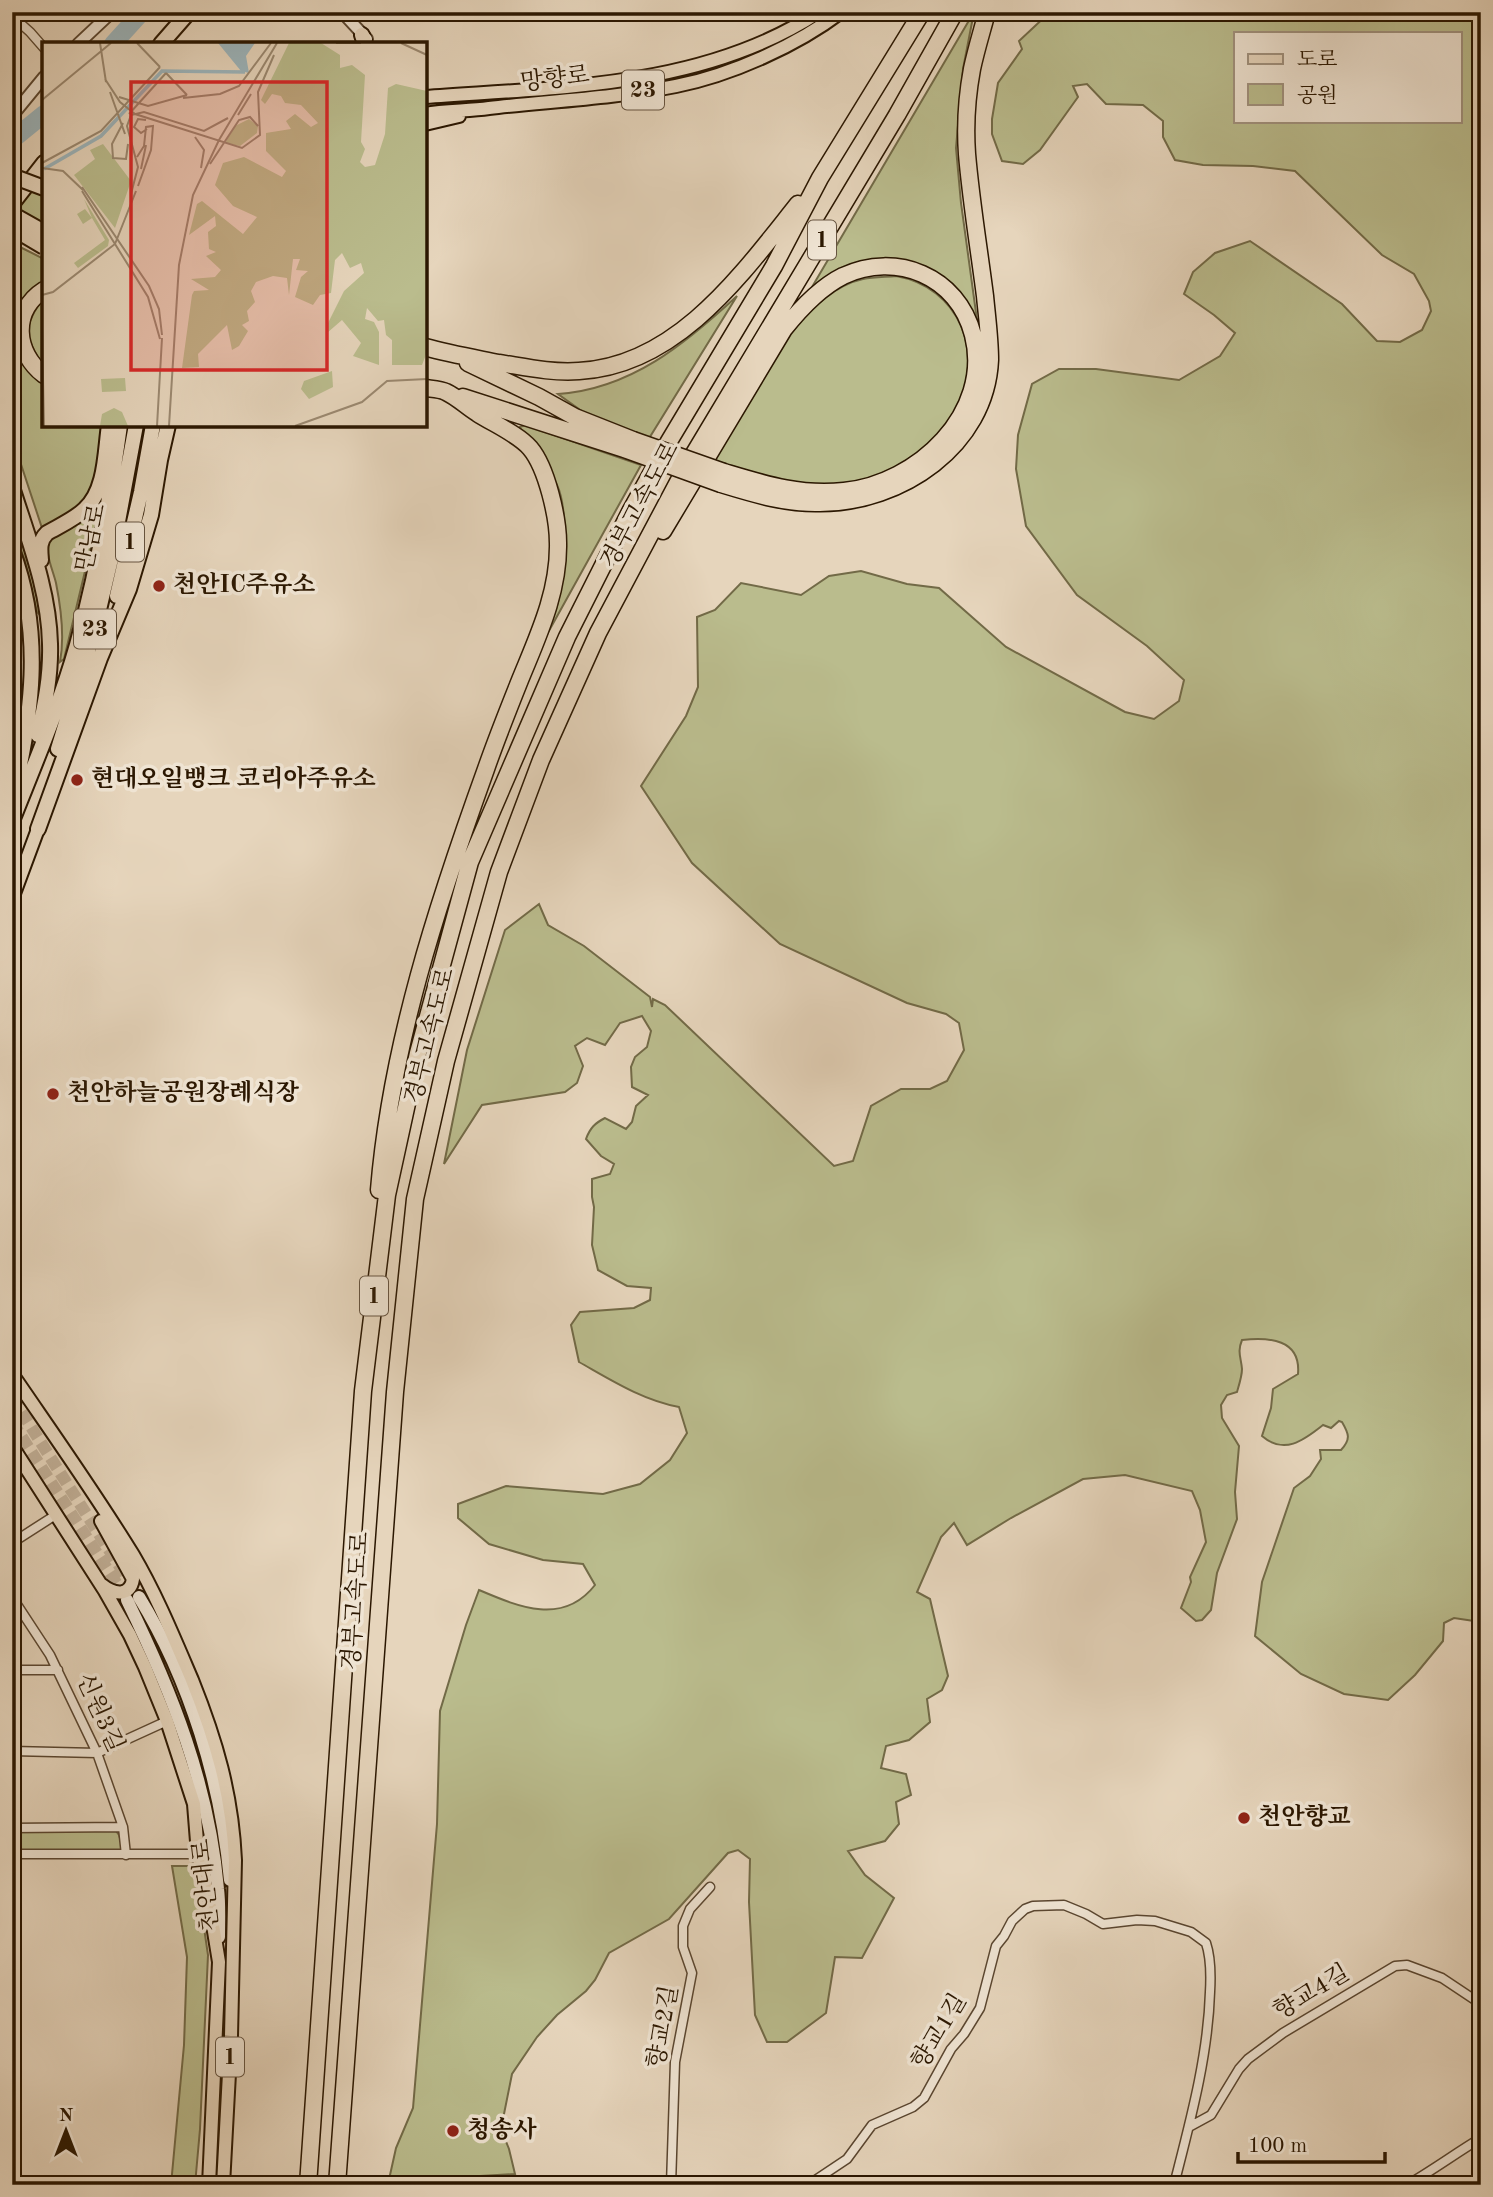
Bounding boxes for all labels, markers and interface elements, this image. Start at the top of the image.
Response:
legend [1234,32,1462,122]
inset map [42,42,427,427]
text: 도로 [1297,49,1338,71]
street label: 망향로 [519,62,591,96]
road number: 23 [622,71,664,110]
text: 공원 [1297,84,1338,107]
road number: 1 [808,220,836,260]
street label: 경부고속도로 [595,438,684,573]
street label: 만남로 [71,501,111,575]
road number: 1 [116,522,144,562]
place label: 천안IC주유소 [173,571,315,598]
marker: 천안IC주유소 [151,578,167,594]
road number: 23 [74,610,116,649]
place label: 현대오일뱅크 코리아주유소 [91,765,376,792]
marker: 현대오일뱅크 코리아주유소 [69,772,85,788]
street label: 경부고속도로 [400,965,459,1106]
place label: 천안하늘공원장례식장 [67,1079,300,1106]
marker: 천안하늘공원장례식장 [45,1086,61,1102]
road number: 1 [360,1276,388,1316]
street label: 경부고속도로 [337,1531,374,1671]
street label: 신원3길 [71,1669,129,1756]
place label: 천안향교 [1258,1803,1351,1830]
marker: 천안향교 [1236,1810,1252,1826]
street label: 천안대로 [188,1838,224,1933]
street label: 향교4길 [1269,1960,1354,2025]
street label: 향교2길 [643,1983,683,2070]
street label: 향교1길 [907,1989,972,2074]
road number: 1 [216,2038,244,2076]
north arrow [32,2096,102,2166]
text: N [59,2107,74,2126]
place label: 청송사 [467,2116,537,2143]
scale bar [1238,2120,1384,2164]
marker: 청송사 [445,2123,461,2139]
text: 100 m [1248,2136,1307,2157]

